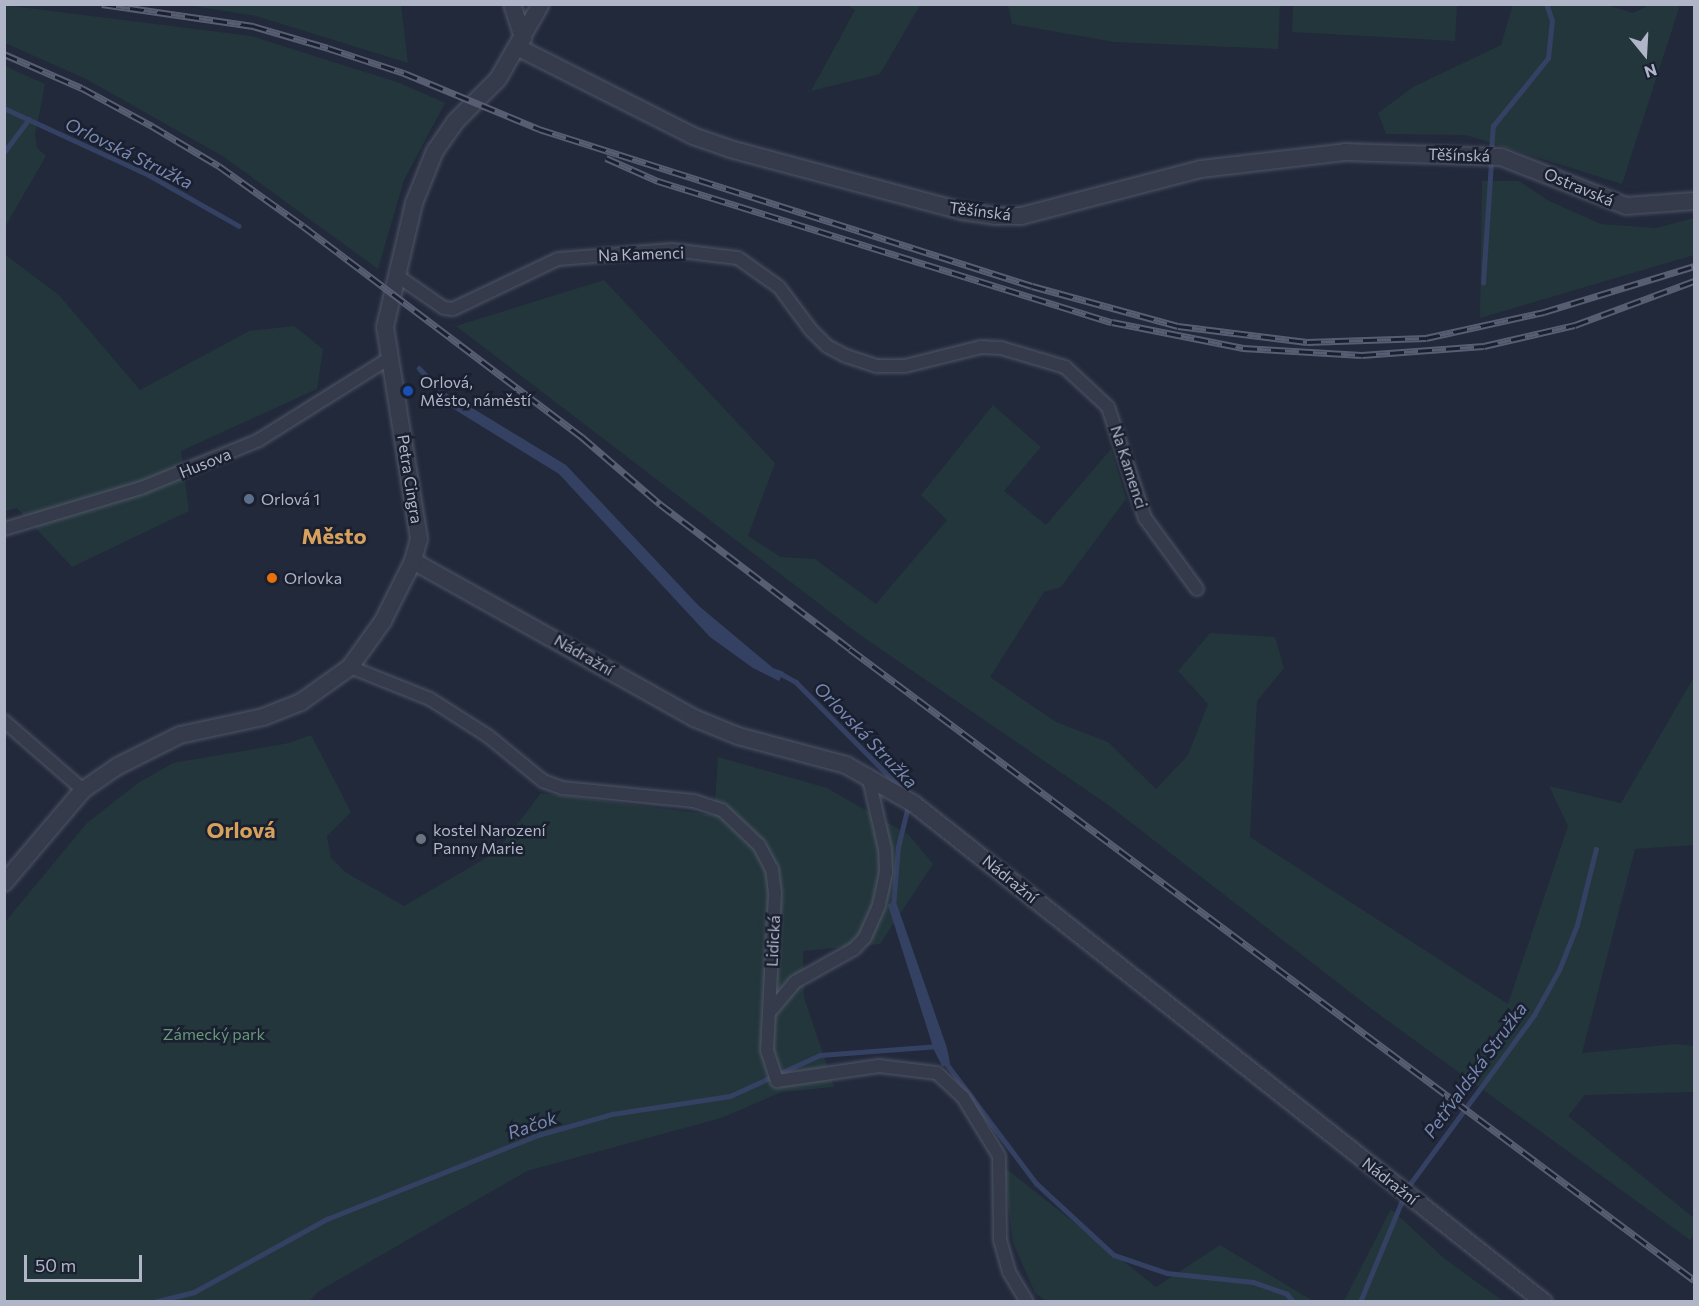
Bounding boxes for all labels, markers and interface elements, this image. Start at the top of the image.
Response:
north arrow [1615,24,1675,84]
text: N [1642,61,1659,82]
water label: Orlovská Stružka [62,113,196,193]
street label: Těšínská [1428,144,1490,166]
street label: Ostravská [1541,164,1617,210]
street label: Těšínská [948,198,1012,224]
street label: Na Kamenci [598,243,684,265]
place label: Orlová, Město, náměstí [420,372,531,410]
marker: Orlová, Město, náměstí [401,384,415,398]
street label: Na Kamenci [1107,423,1151,511]
street label: Petra Cingra [393,433,427,525]
street label: Husova [176,444,234,482]
place label: Orlová 1 [261,489,320,509]
marker: Orlová 1 [242,492,256,506]
district label: Město [301,523,367,549]
place label: Orlovka [284,568,342,588]
marker: Orlovka [265,571,279,585]
street label: Nádražní [551,630,617,680]
water label: Orlovská Stružka [810,677,922,793]
district label: Orlová [207,817,275,843]
place label: kostel Narození Panny Marie [433,820,546,858]
marker: kostel Narození Panny Marie [414,832,428,846]
street label: Nádražní [979,851,1041,907]
street label: Lidická [762,915,784,967]
water label: Petřvaldská Stružka [1419,998,1531,1142]
park label: Zámecký park [163,1024,265,1044]
water label: Račok [504,1107,560,1143]
street label: Nádražní [1358,1153,1422,1209]
scale bar [27,1243,146,1281]
text: 50 m [35,1254,76,1276]

